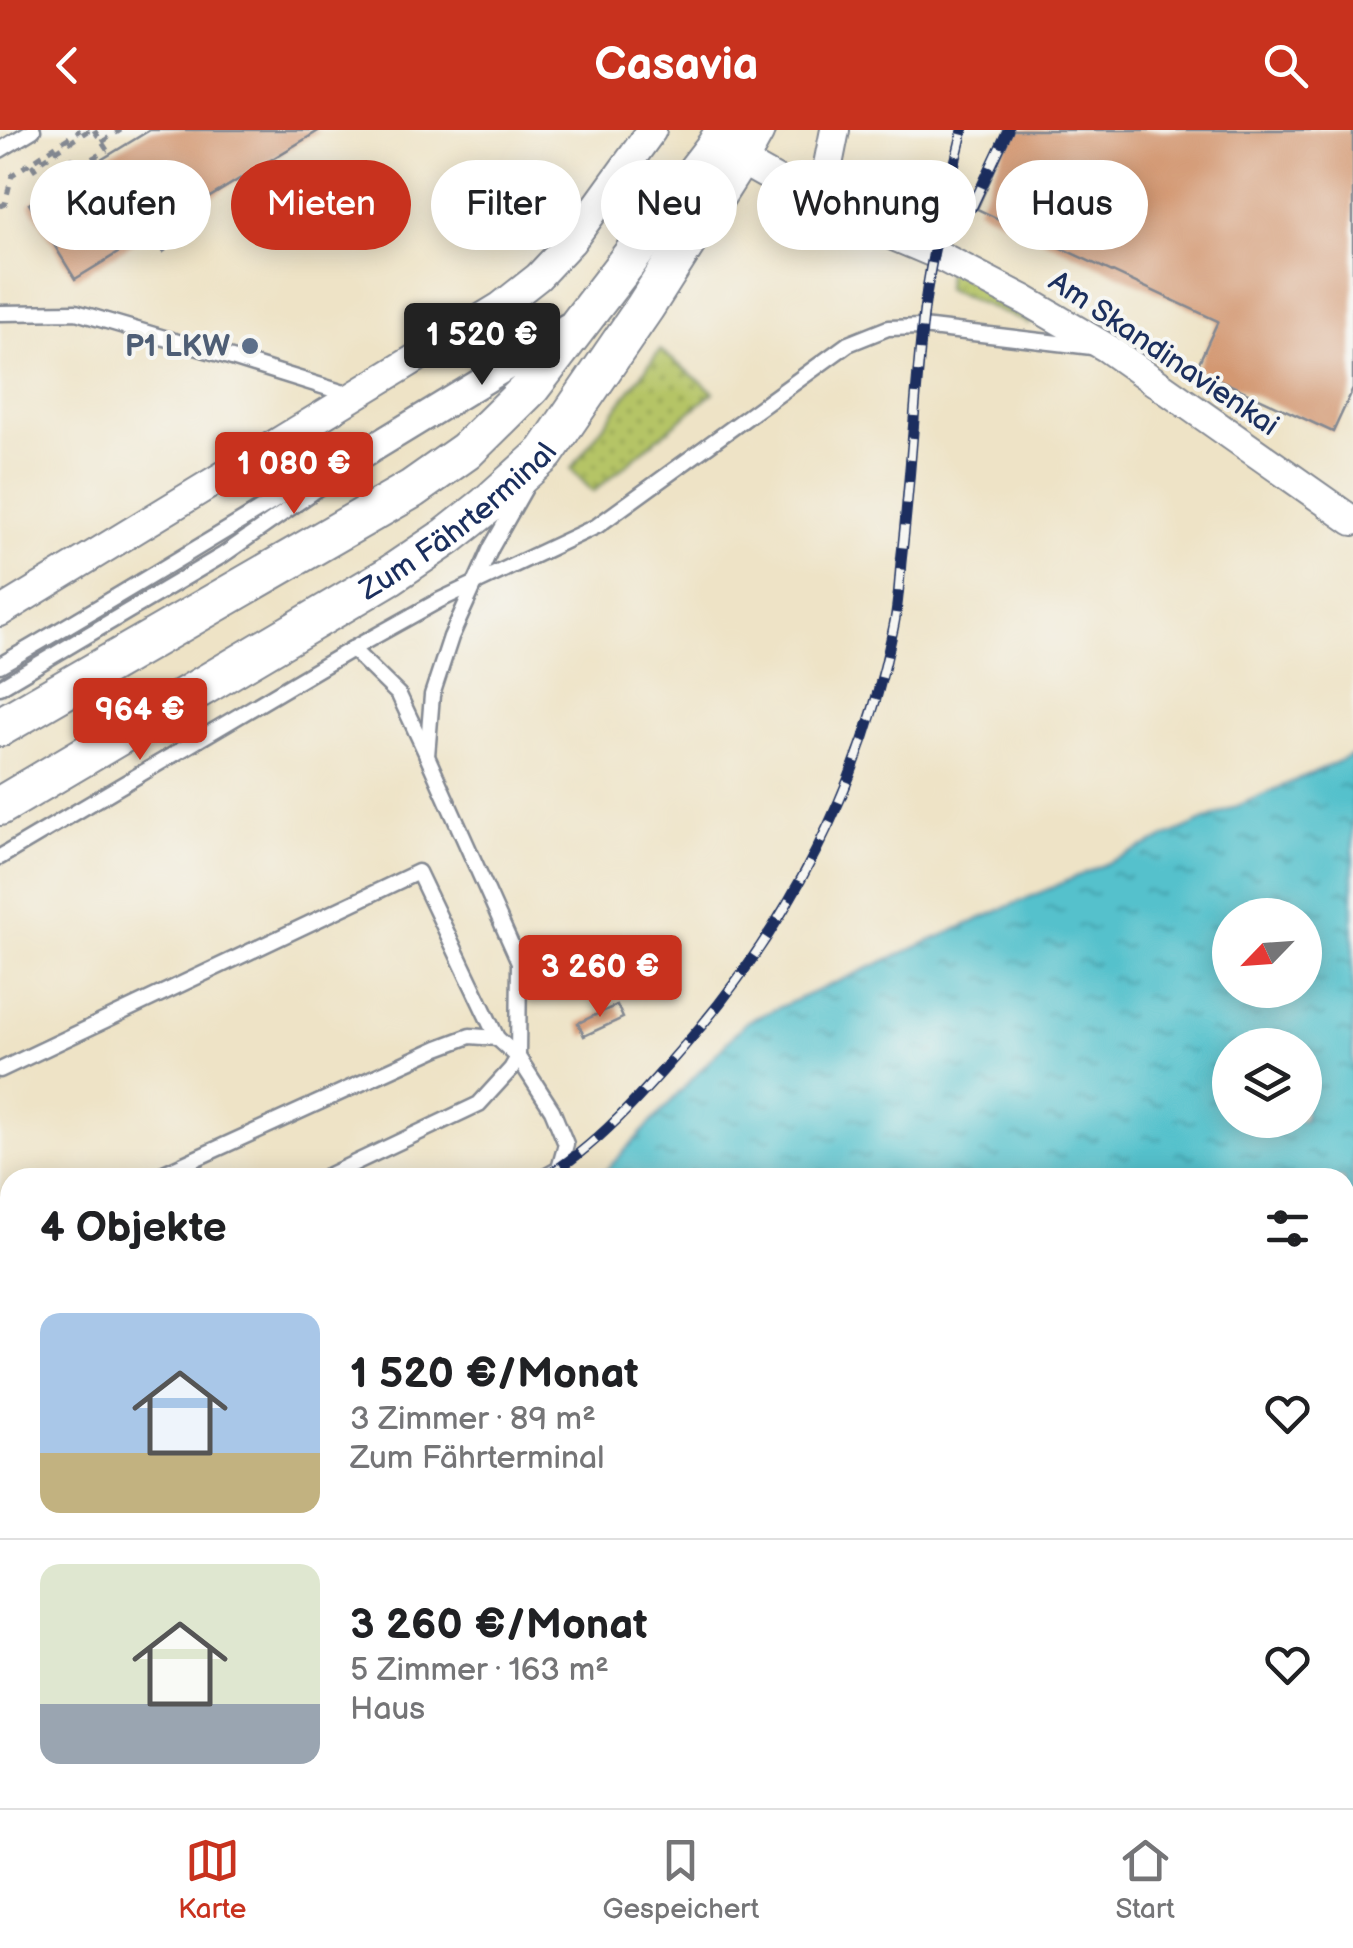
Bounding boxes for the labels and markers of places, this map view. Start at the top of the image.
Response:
pin: 1 520 € [390,303,574,388]
place label: P1 LKW [125,329,230,365]
marker: P1 LKW [239,335,261,357]
pin: 1 080 € [202,432,386,517]
pin: 964 € [70,678,210,763]
pin: 3 260 € [508,935,692,1020]

